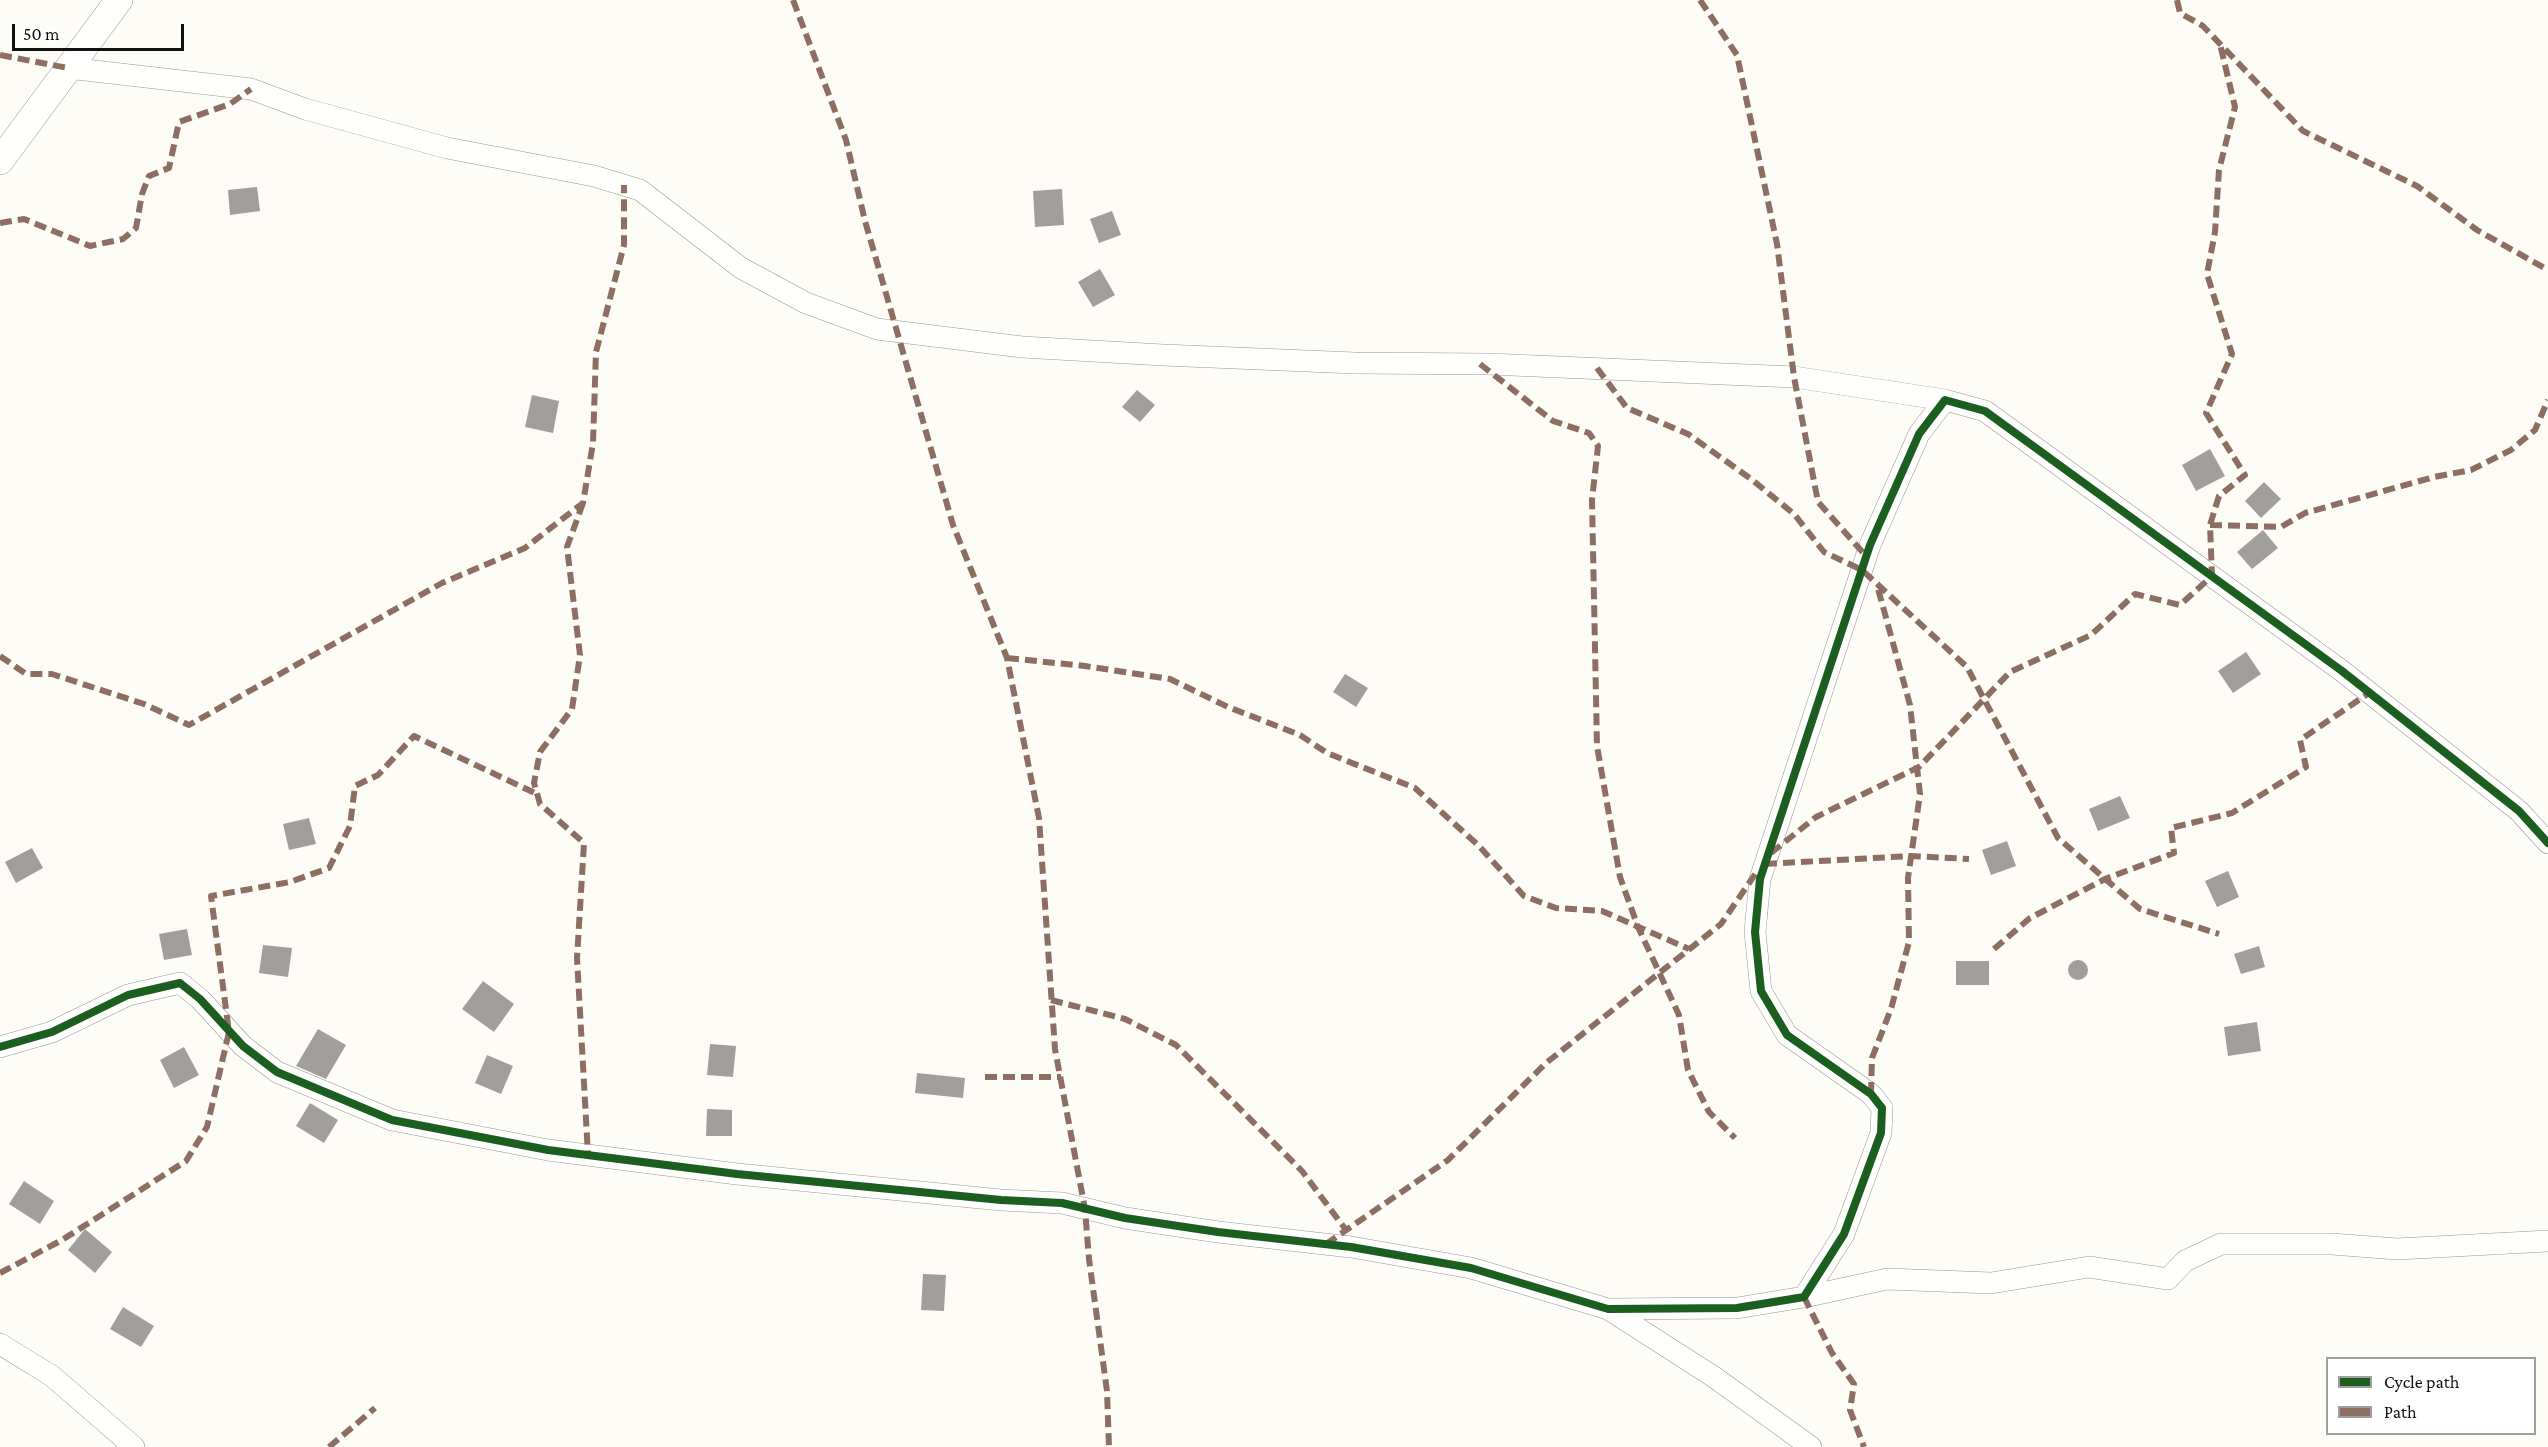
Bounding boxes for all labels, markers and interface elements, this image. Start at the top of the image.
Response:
scale bar [15,12,188,50]
text: 50 m [23,24,60,44]
legend [2326,1357,2536,1435]
text: Cycle path [2384,1372,2459,1392]
text: Path [2384,1402,2417,1422]

